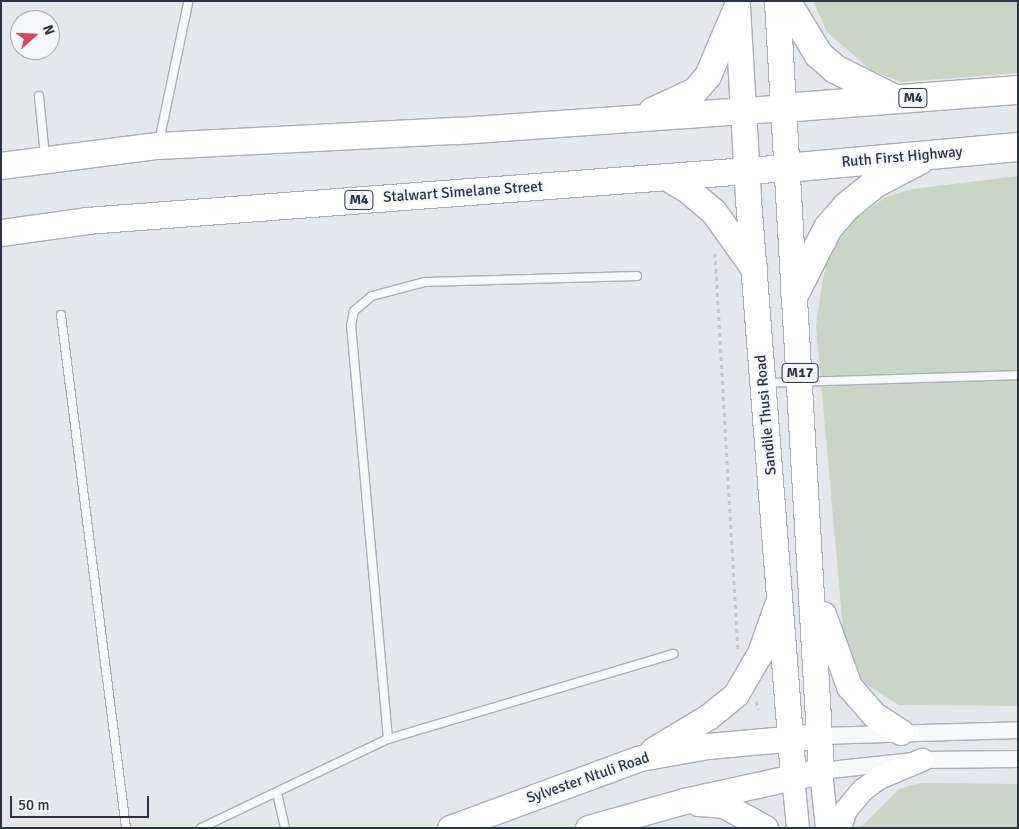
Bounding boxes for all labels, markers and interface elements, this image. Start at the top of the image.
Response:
north arrow [10,10,60,60]
text: N [39,23,58,38]
road number: M4 [898,86,928,110]
street label: Ruth First Highway [841,143,963,171]
street label: Stalwart Simelane Street [383,177,543,207]
road number: M4 [344,188,374,212]
street label: Sandile Thusi Road [752,354,780,476]
road number: M17 [781,362,819,384]
street label: Sylvester Ntuli Road [524,749,652,807]
scale bar [12,786,151,818]
text: 50 m [18,796,49,814]

